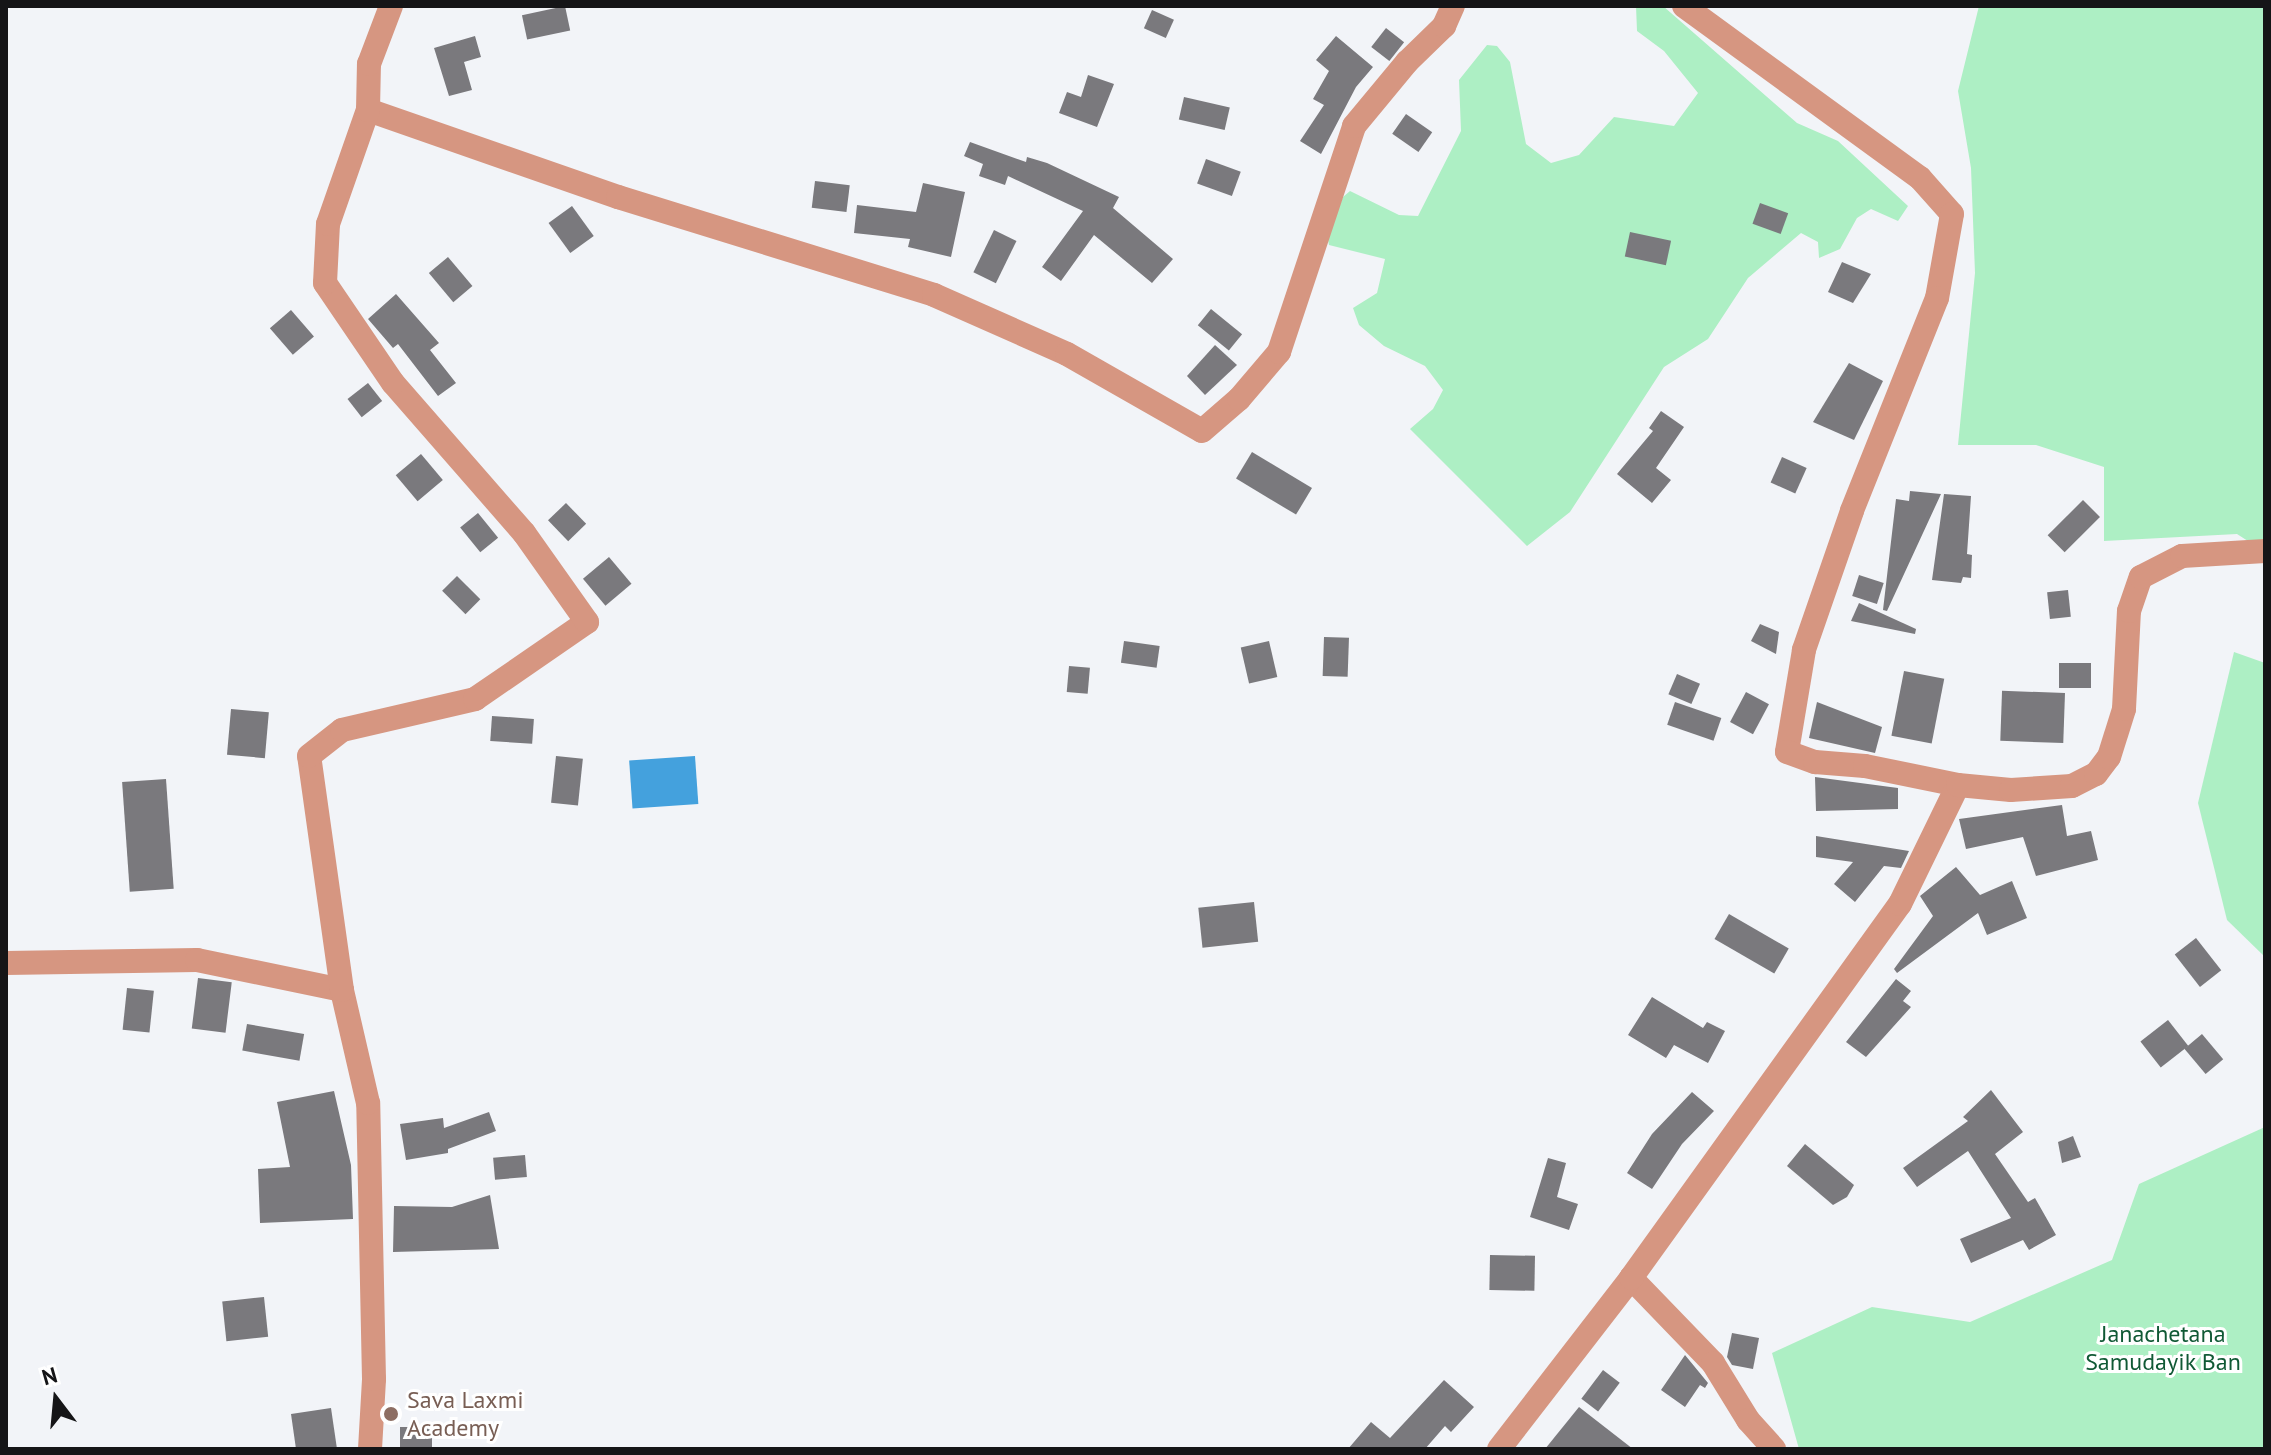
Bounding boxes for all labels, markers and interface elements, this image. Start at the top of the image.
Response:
park label: Janachetana Samudayik Ban [2085,1320,2241,1376]
north arrow [16,1359,96,1439]
text: N [39,1360,60,1391]
place label: Sava Laxmi Academy [407,1386,524,1442]
marker: Sava Laxmi Academy [382,1405,400,1423]

